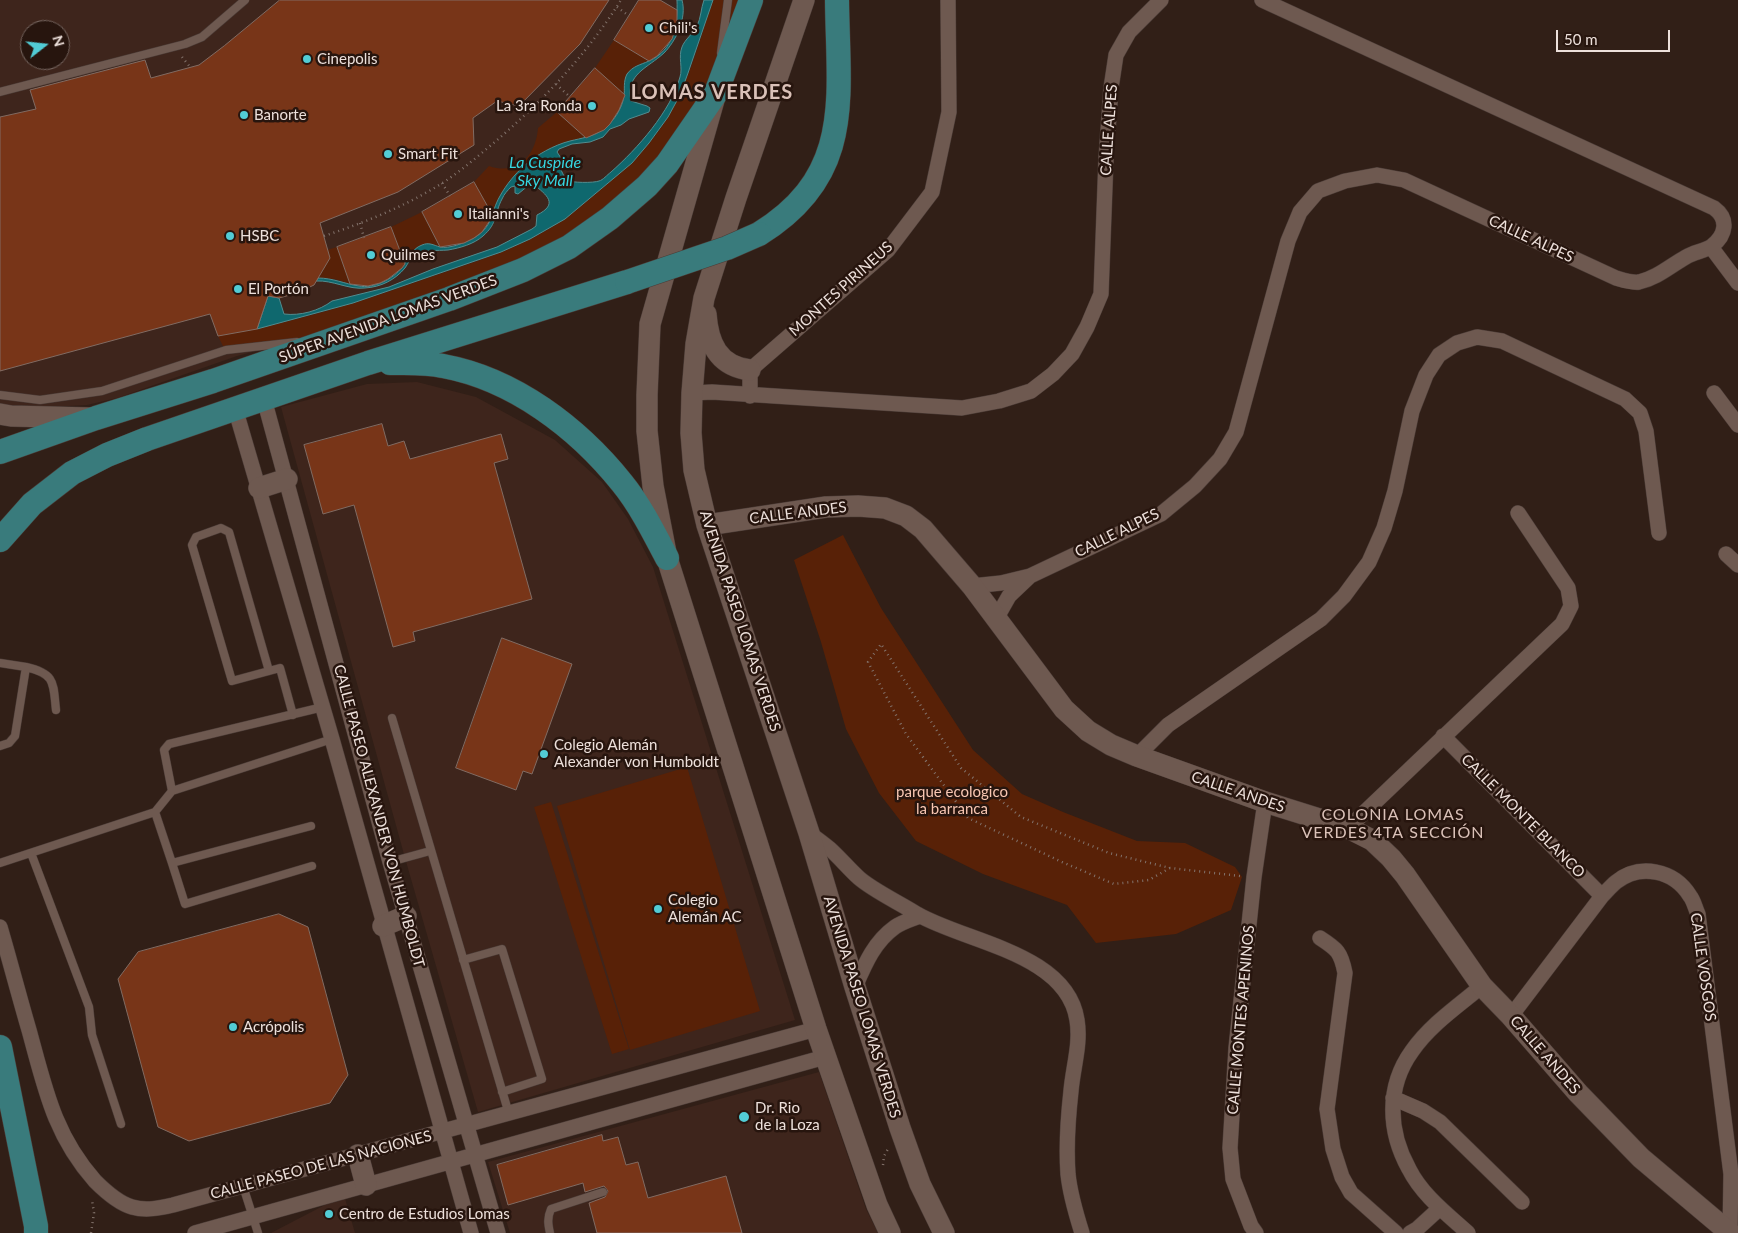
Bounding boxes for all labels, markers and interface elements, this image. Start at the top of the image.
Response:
place label: Chili's [659,19,698,37]
north arrow [20,20,70,70]
scale bar [1558,20,1672,52]
marker: Chili's [643,22,655,34]
text: 50 m [1564,30,1598,48]
text: N [49,33,69,49]
place label: Cinepolis [317,50,377,68]
marker: Cinepolis [301,53,313,65]
district label: LOMAS VERDES [629,81,795,105]
street label: CALLE ALPES [1097,84,1121,176]
place label: La 3ra Ronda [496,97,582,115]
marker: La 3ra Ronda [586,100,598,112]
place label: Banorte [254,106,307,124]
marker: Banorte [238,109,250,121]
place label: Smart Fit [398,145,458,163]
marker: Smart Fit [382,148,394,160]
water label: La Cuspide Sky Mall [509,153,581,191]
place label: Italianni's [468,205,529,223]
marker: Italianni's [452,208,464,220]
street label: CALLE ALPES [1486,211,1576,267]
place label: HSBC [240,227,279,245]
marker: HSBC [224,230,236,242]
street label: MONTES PIRINEUS [786,238,896,340]
place label: Quilmes [381,246,435,264]
marker: Quilmes [365,249,377,261]
street label: SÚPER AVENIDA LOMAS VERDES [277,271,499,367]
place label: El Portón [248,280,309,298]
marker: El Portón [232,283,244,295]
street label: CALLE ANDES [748,498,848,528]
street label: CALLE ALPES [1072,505,1162,561]
street label: AVENIDA PASEO LOMAS VERDES [696,508,784,734]
street label: CALLE PASEO ALEXANDER VON HUMBOLDT [330,663,428,969]
place label: Colegio Alemán Alexander von Humboldt [554,736,719,771]
marker: Colegio Alemán Alexander von Humboldt [538,748,550,760]
street label: CALLE MONTE BLANCO [1457,750,1589,882]
street label: CALLE ANDES [1189,768,1287,816]
park label: parque ecologico la barranca [896,783,1008,818]
district label: COLONIA LOMAS VERDES 4TA SECCIÓN [1299,805,1487,843]
place label: Colegio Alemán AC [668,891,741,926]
street label: AVENIDA PASEO LOMAS VERDES [820,894,904,1120]
marker: Colegio Alemán AC [652,903,664,915]
street label: CALLE VOSGOS [1686,912,1720,1022]
street label: CALLE MONTES APENINOS [1224,925,1258,1115]
street label: CALLE ANDES [1506,1012,1584,1098]
place label: Acrópolis [243,1018,304,1036]
marker: Acrópolis [227,1021,239,1033]
place label: Dr. Rio de la Loza [755,1099,820,1134]
marker: Dr. Rio de la Loza [737,1110,751,1124]
street label: CALLE PASEO DE LAS NACIONES [208,1127,434,1203]
place label: Centro de Estudios Lomas [339,1205,510,1223]
marker: Centro de Estudios Lomas [323,1208,335,1220]

